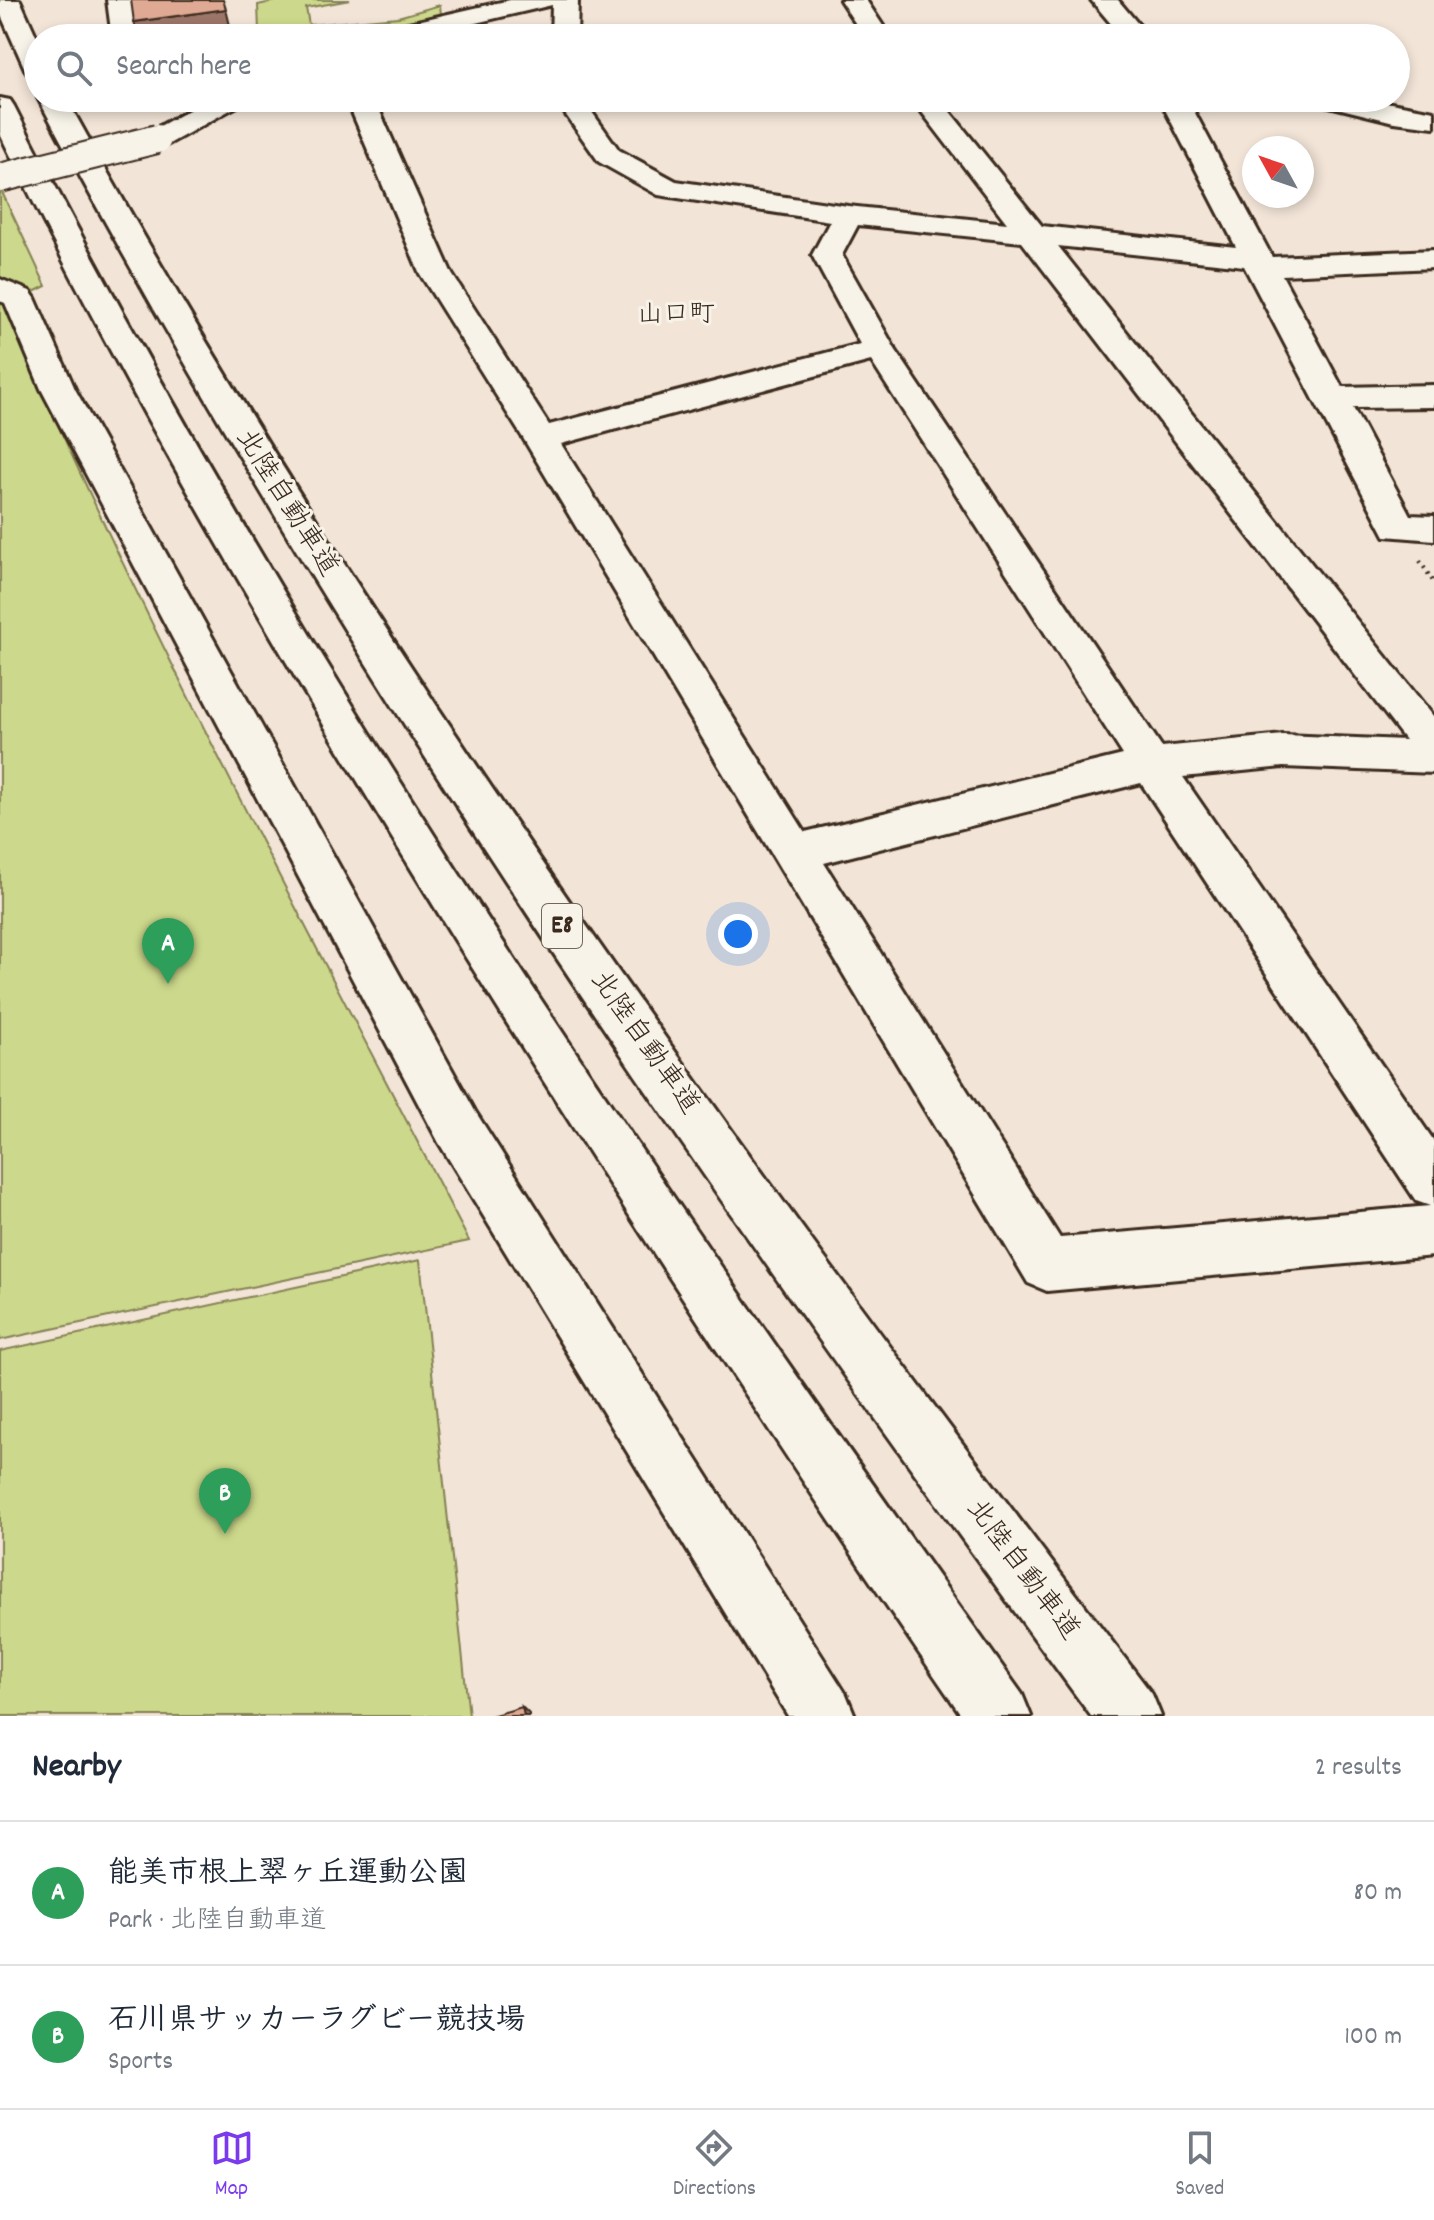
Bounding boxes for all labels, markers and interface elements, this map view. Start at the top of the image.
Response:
search box [24,24,1410,112]
icon: search [52,46,96,90]
text: Search here [116,47,252,90]
north arrow [1242,136,1314,208]
district label: 山口町 [637,297,715,334]
street label: 北陸自動車道 [224,422,346,586]
road number: E8 [542,904,582,948]
your location [718,914,758,954]
pin: A [142,918,194,984]
street label: 北陸自動車道 [578,964,708,1124]
pin: B [199,1468,251,1534]
street label: 北陸自動車道 [954,1492,1088,1650]
text: Nearby [32,1744,121,1793]
text: 2 results [1315,1750,1402,1787]
text: 能美市根上翠ヶ丘運動公園 [108,1854,468,1897]
text: A [51,1875,65,1912]
text: 80 m [1354,1875,1402,1912]
text: Park · 北陸自動車道 [108,1903,326,1940]
text: 石川県サッカーラグビー競技場 [108,2001,526,2044]
text: B [52,2019,64,2056]
text: 100 m [1344,2019,1402,2056]
text: Sports [108,2044,173,2081]
tab: Map [210,2126,254,2205]
tab: Directions [673,2126,756,2205]
tab: Saved [1175,2126,1224,2205]

